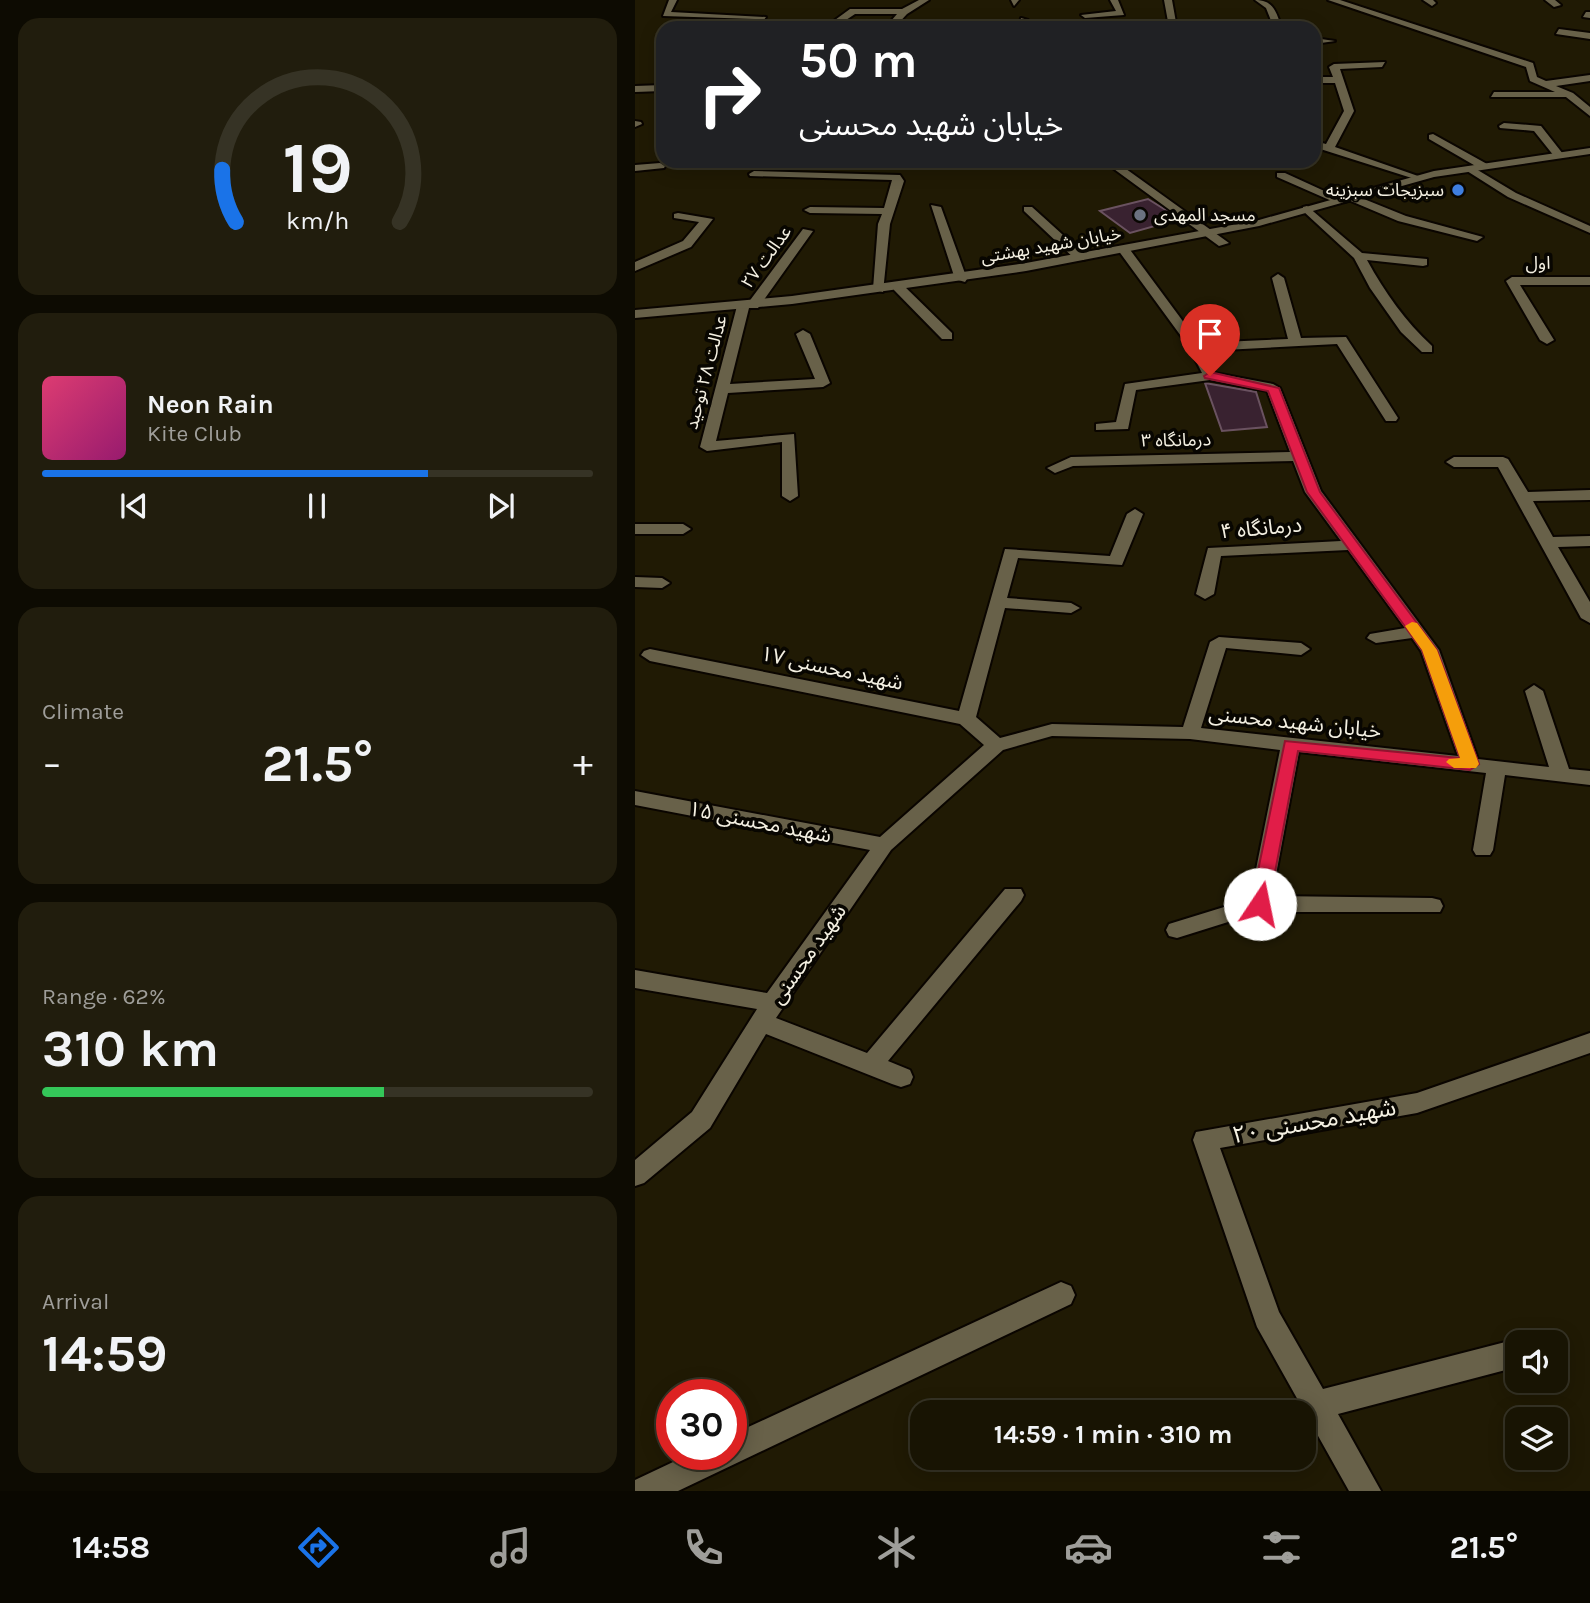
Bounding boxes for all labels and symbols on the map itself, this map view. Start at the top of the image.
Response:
place label: سبزیجات سبزینه [1326,179,1444,201]
marker: سبزیجات سبزینه [1450,182,1466,198]
place label: مسجد المهدی [1154,204,1256,226]
marker: مسجد المهدی [1132,207,1148,223]
street label: عدالت ۲۷ [736,221,796,293]
street label: خیابان شهید بهشتی [979,222,1123,268]
street label: اول [1526,252,1550,274]
pin [1180,304,1240,376]
street label: عدالت ۲۸ توحید [680,313,732,431]
street label: درمانگاه ۳ [1141,428,1211,452]
street label: درمانگاه ۴ [1219,512,1303,544]
street label: شهید محسنی ۱۷ [759,641,905,695]
street label: خیابان شهید محسنی [1207,701,1383,743]
street label: شهید محسنی ۱۵ [687,796,833,848]
position arrow [1223,867,1297,941]
street label: شهید محسنی [765,900,851,1008]
street label: شهید محسنی ۲۰ [1230,1093,1398,1149]
speed limit sign: 30 [656,1379,747,1470]

